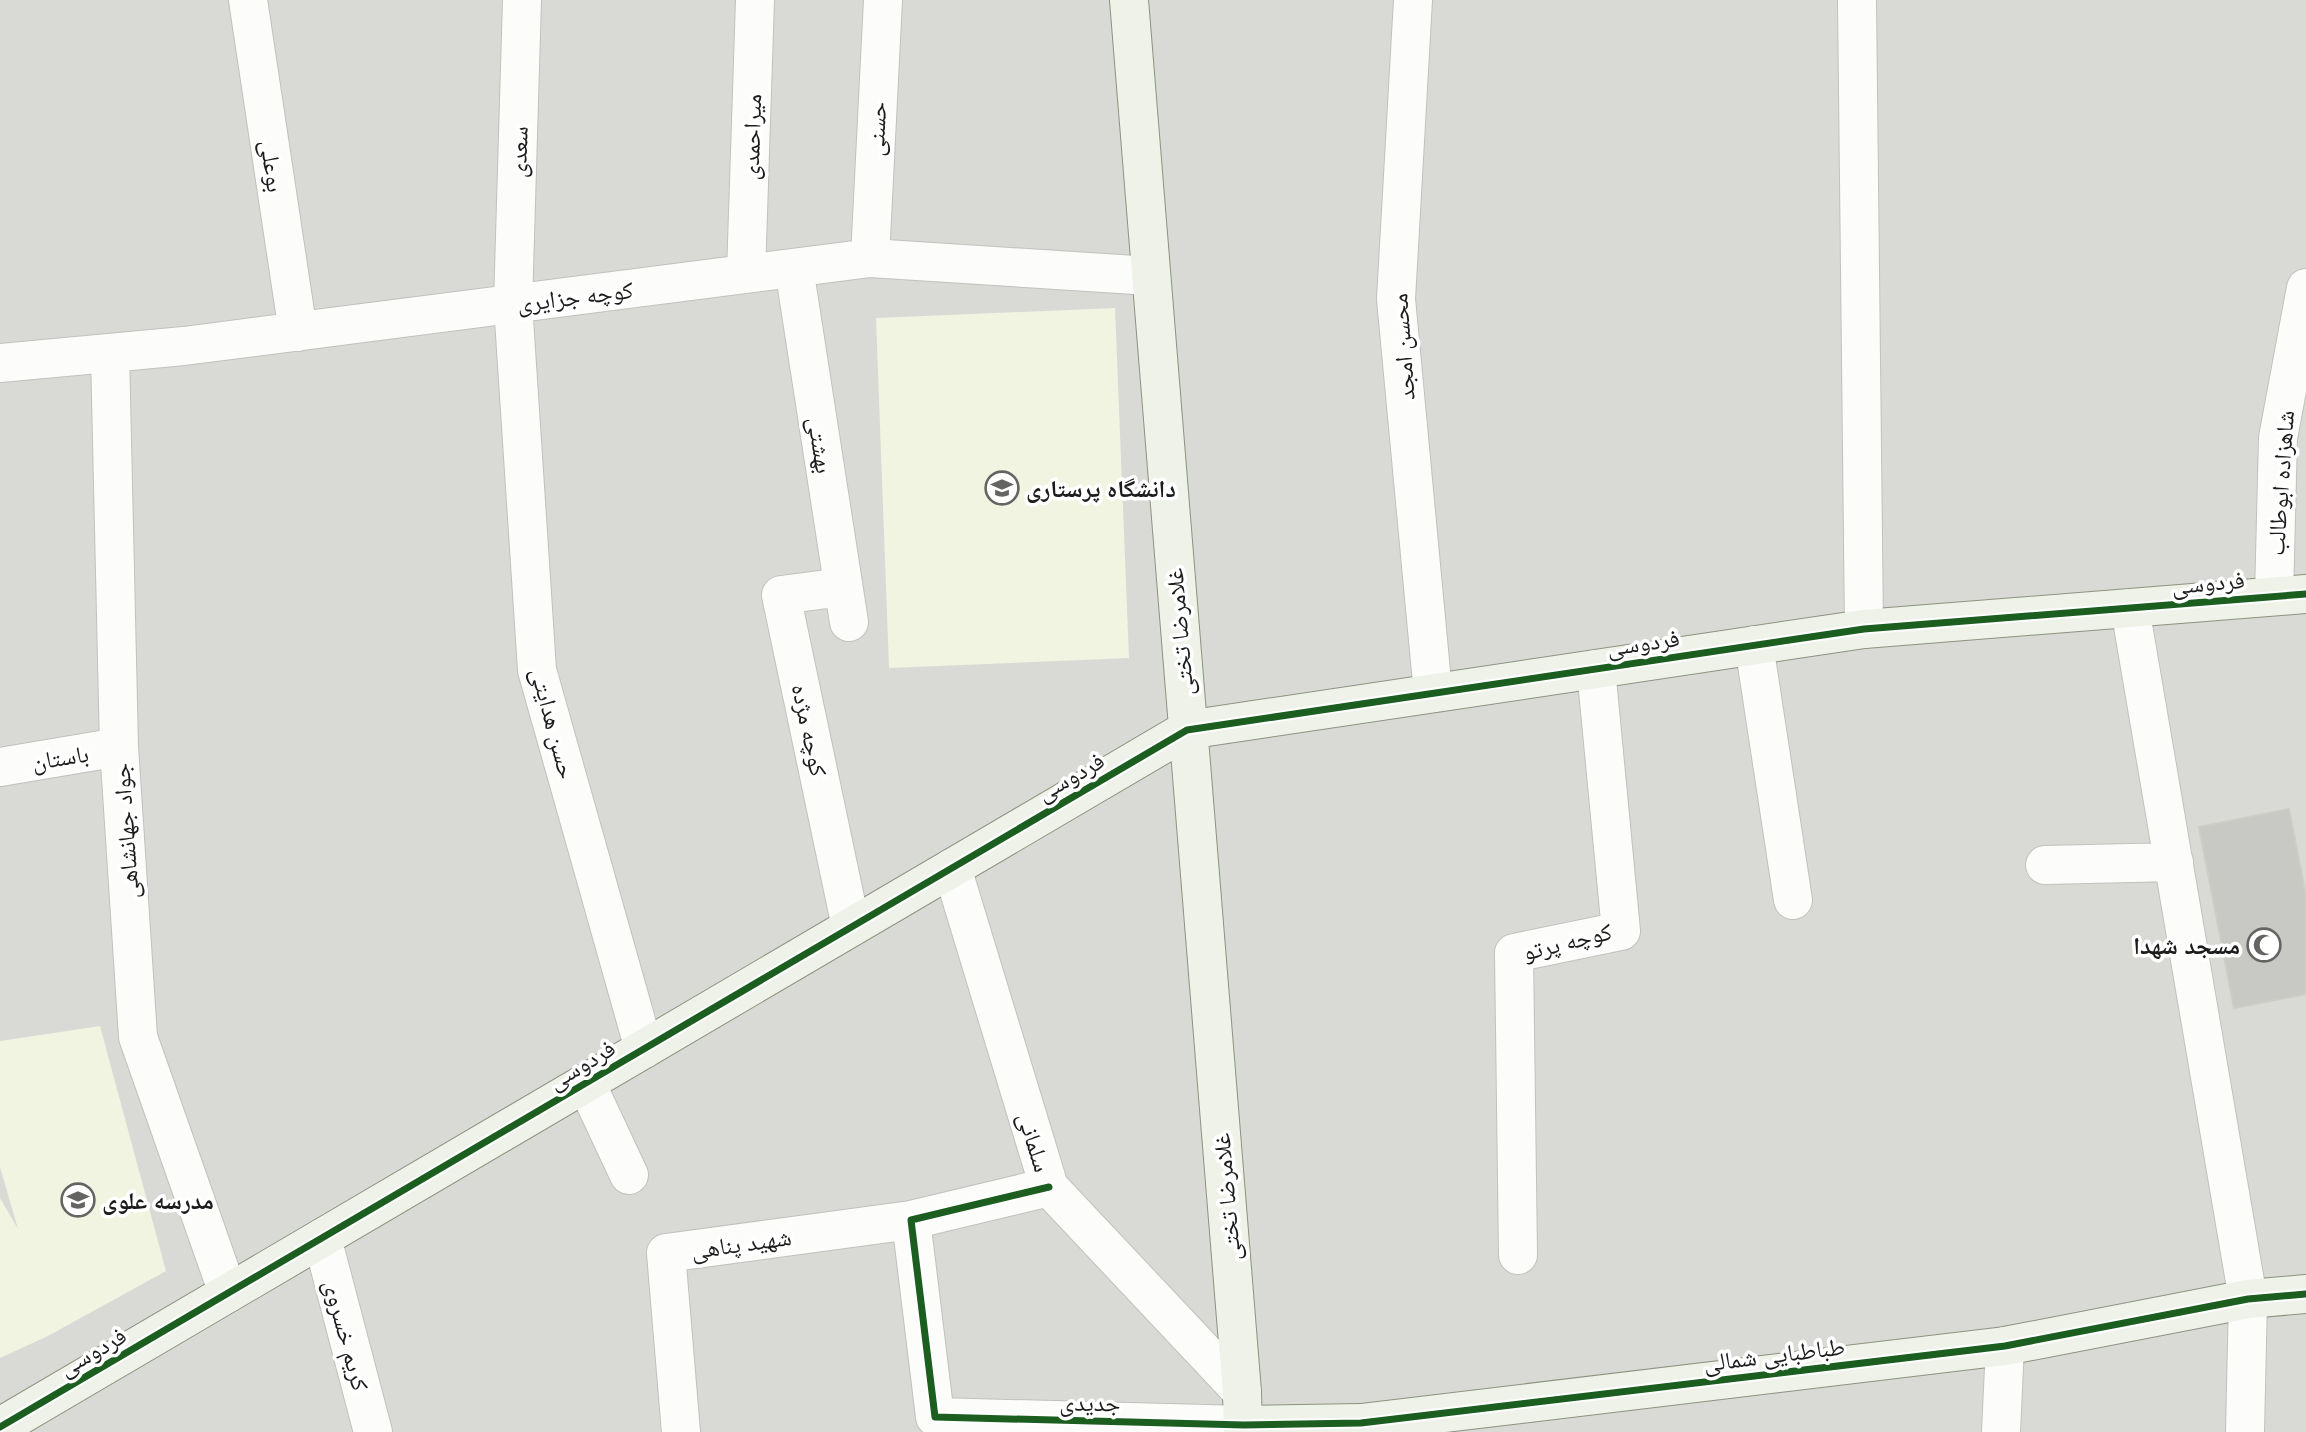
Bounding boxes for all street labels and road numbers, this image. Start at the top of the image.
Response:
street label: میراحمدی [735,93,767,181]
street label: حسنی [860,101,892,157]
street label: سعدی [502,126,534,178]
street label: بوعلی [255,138,291,194]
street label: کوچه جزایری [515,274,635,318]
street label: محسن امجد [1383,292,1421,402]
street label: شاهزاده ابوطالب [2260,409,2300,557]
street label: بهشتی [802,415,840,475]
street label: فردوسی [2170,564,2246,600]
street label: غلامرضا تختی [1158,567,1200,697]
street label: فردوسی [1605,622,1681,662]
street label: حسن هدایتی [525,664,583,782]
street label: کوچه مژده [786,681,834,779]
street label: باستان [29,738,91,776]
street label: فردوسی [1031,745,1109,807]
street label: جواد جهانشاهی [105,762,145,900]
street label: کوچه پرتو [1519,915,1615,967]
street label: فردوسی [542,1032,620,1096]
street label: سلمانی [1012,1109,1058,1175]
street label: غلامرضا تختی [1205,1132,1247,1262]
street label: شهید پناهی [689,1221,793,1265]
street label: کریم خسروی [316,1276,376,1394]
street label: فردوسی [53,1320,131,1382]
street label: طباطبایی شمالی [1702,1330,1846,1378]
street label: جدیدی [1059,1386,1121,1418]

